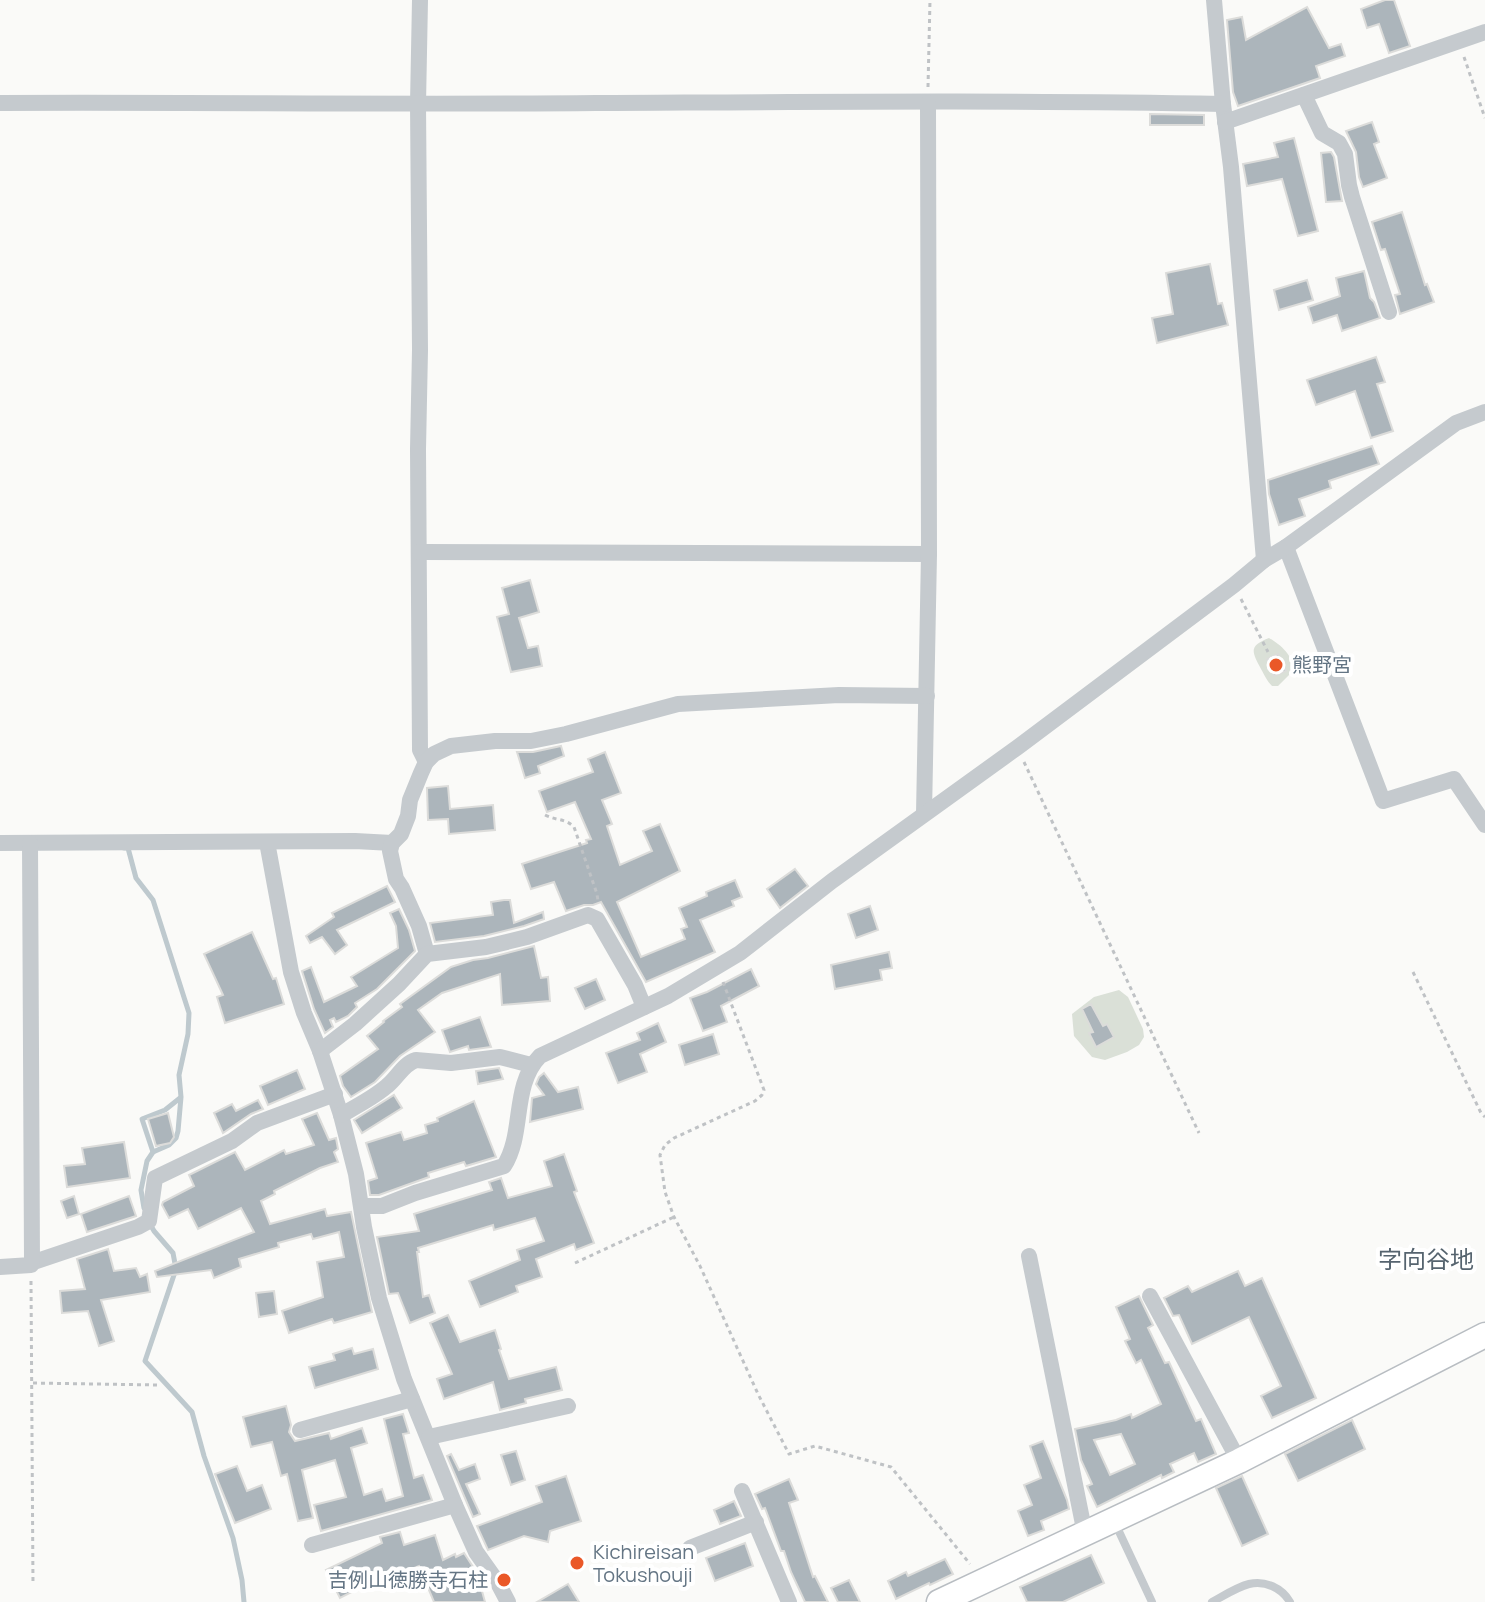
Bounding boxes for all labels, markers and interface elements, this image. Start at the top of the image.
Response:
place label: 熊野宮 [1292,651,1352,678]
marker: 熊野宮 [1267,656,1285,674]
district label: 字向谷地 [1378,1242,1474,1275]
place label: Kichireisan Tokushouji [593,1538,694,1588]
marker: Kichireisan Tokushouji [568,1554,586,1572]
place label: 吉例山徳勝寺石柱 [328,1566,488,1593]
marker: 吉例山徳勝寺石柱 [495,1571,513,1589]

